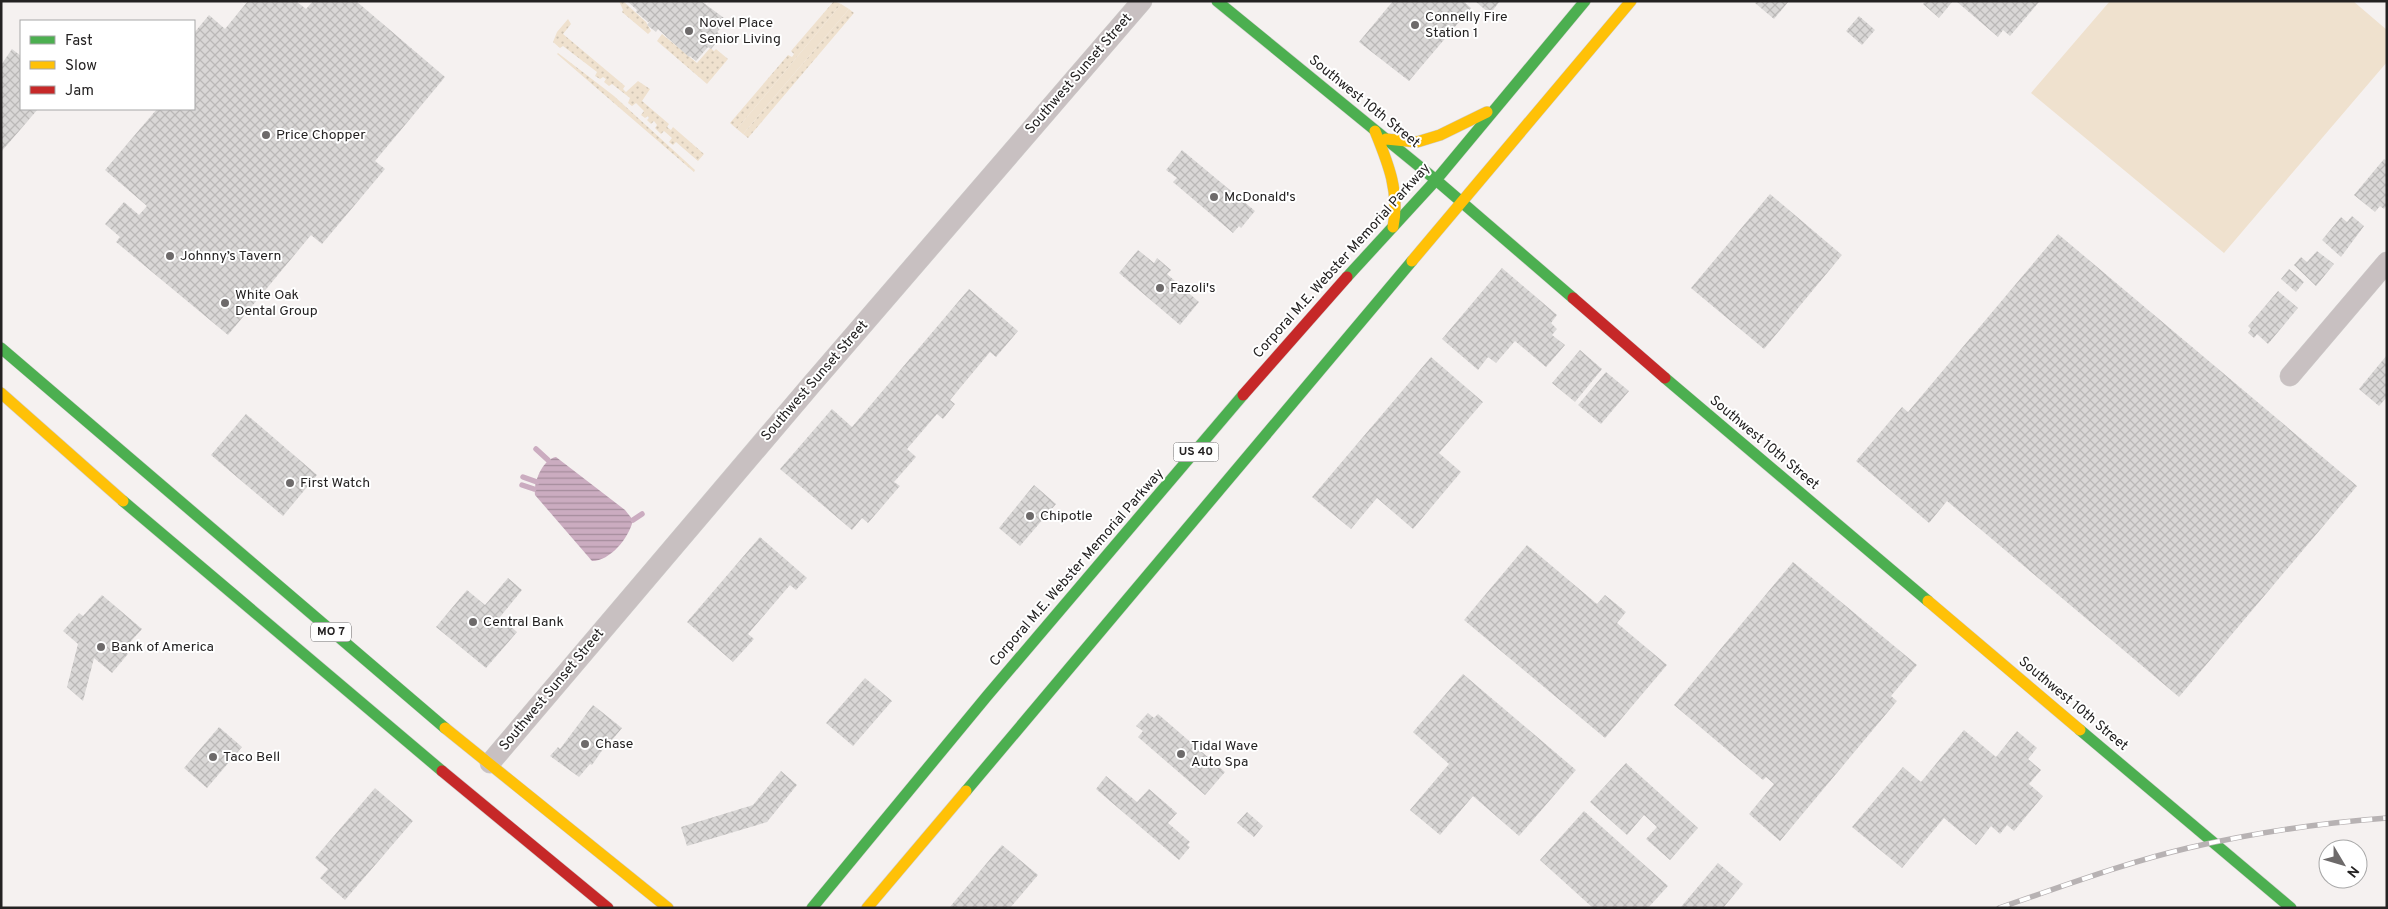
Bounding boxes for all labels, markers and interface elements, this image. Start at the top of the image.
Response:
place label: Connelly Fire Station 1 [1425,9,1508,42]
street label: Southwest Sunset Street [1022,10,1136,138]
place label: Novel Place Senior Living [699,15,781,48]
marker: Connelly Fire Station 1 [1409,19,1421,31]
legend [20,20,195,110]
marker: Novel Place Senior Living [683,25,695,37]
text: Fast [65,32,93,51]
street label: Southwest 10th Street [1305,52,1423,152]
text: Slow [65,57,97,76]
text: Jam [65,82,94,101]
place label: Price Chopper [276,127,366,144]
marker: Price Chopper [260,129,272,141]
street label: Corporal M.E. Webster Memorial Parkway [1250,160,1434,362]
place label: McDonald's [1224,189,1296,206]
marker: McDonald's [1208,191,1220,203]
place label: Johnny’s Tavern [180,248,281,265]
marker: Johnny’s Tavern [164,250,176,262]
place label: Fazoli's [1170,280,1216,297]
marker: Fazoli's [1154,282,1166,294]
place label: White Oak Dental Group [235,287,318,320]
marker: White Oak Dental Group [219,297,231,309]
street label: Southwest Sunset Street [758,317,872,445]
street label: Southwest 10th Street [1706,392,1822,494]
road number: US 40 [1174,442,1218,462]
street label: Corporal M.E. Webster Memorial Parkway [986,466,1168,670]
place label: First Watch [300,475,370,492]
marker: First Watch [284,477,296,489]
place label: Chipotle [1040,508,1093,525]
marker: Chipotle [1024,510,1036,522]
place label: Central Bank [483,614,564,631]
marker: Central Bank [467,616,479,628]
road number: MO 7 [311,622,351,642]
street label: Southwest Sunset Street [496,626,608,754]
place label: Bank of America [111,639,214,656]
marker: Bank of America [95,641,107,653]
street label: Southwest 10th Street [2015,653,2131,755]
place label: Chase [595,736,633,753]
marker: Chase [579,738,591,750]
place label: Tidal Wave Auto Spa [1191,738,1258,771]
marker: Tidal Wave Auto Spa [1175,748,1187,760]
place label: Taco Bell [223,749,280,766]
marker: Taco Bell [207,751,219,763]
north arrow [2318,839,2368,889]
text: N [2342,862,2362,880]

